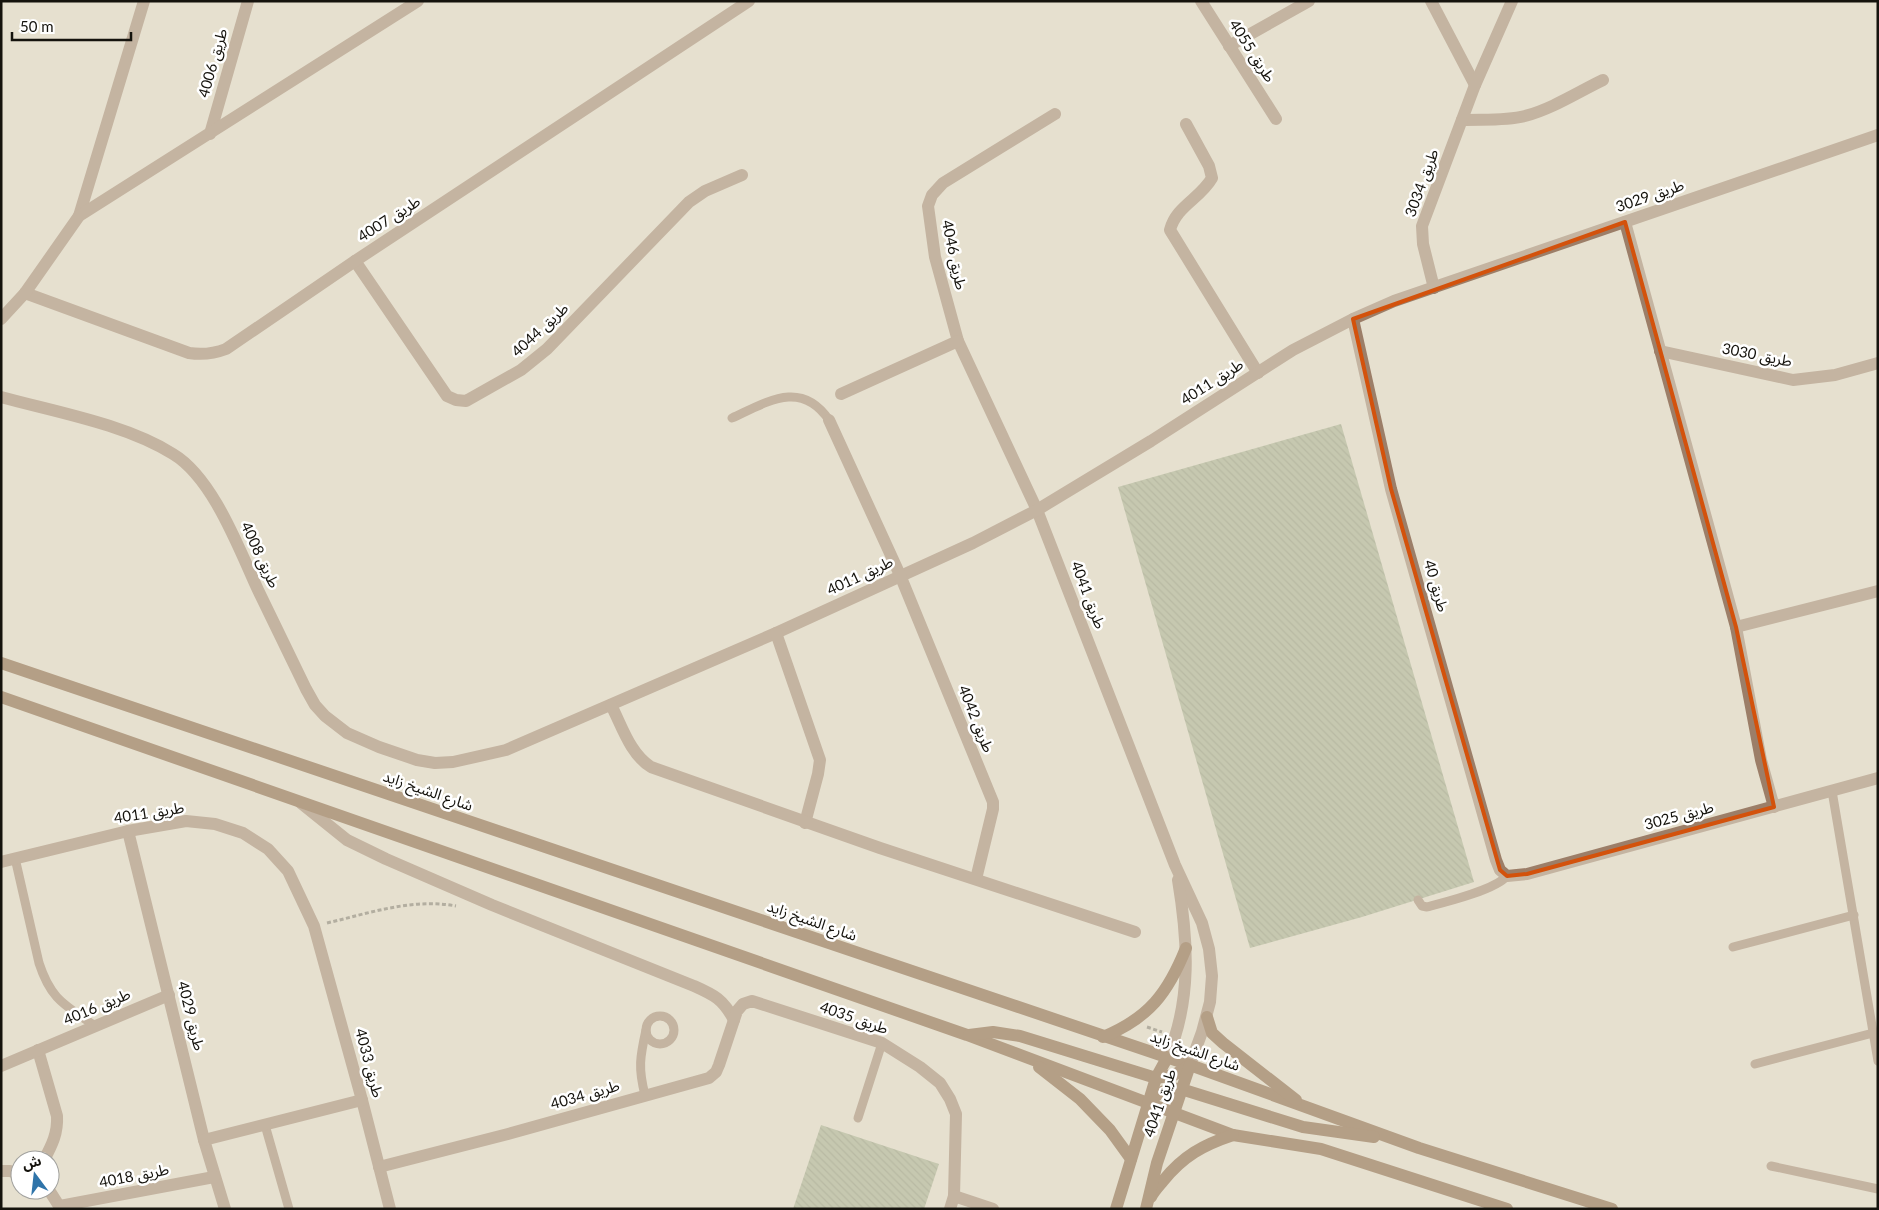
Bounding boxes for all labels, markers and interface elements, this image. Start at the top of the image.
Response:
scale bar [12,10,131,42]
street label: طريق 4055 [1224,16,1280,86]
text: 50 m [20,17,54,35]
street label: طريق 4006 [194,26,232,100]
street label: طريق 3034 [1400,146,1444,220]
street label: طريق 3029 [1613,175,1687,217]
street label: طريق 4007 [354,191,424,247]
street label: طريق 4046 [937,218,971,292]
street label: طريق 4044 [507,299,573,361]
street label: طريق 3030 [1720,338,1794,372]
street label: طريق 4011 [1177,354,1247,410]
street label: طريق 4008 [236,519,284,591]
street label: طريق 4011 [824,552,896,600]
street label: طريق 4041 [1066,558,1110,632]
street label: طريق 40 [1419,558,1453,614]
street label: طريق 4042 [953,682,999,756]
street label: شارع الشيخ زايد [380,766,476,818]
street label: طريق 3025 [1642,797,1716,835]
street label: طريق 4011 [112,798,186,828]
street label: شارع الشيخ زايد [764,896,860,948]
street label: طريق 4029 [173,979,209,1053]
street label: طريق 4016 [60,984,134,1030]
street label: طريق 4035 [817,997,891,1039]
street label: طريق 4033 [350,1026,388,1100]
street label: شارع الشيخ زايد [1147,1026,1243,1078]
street label: طريق 4041 [1139,1066,1181,1140]
street label: طريق 4034 [548,1076,622,1114]
north arrow [10,1150,60,1200]
text: ش [20,1151,43,1173]
street label: طريق 4018 [97,1159,171,1193]

